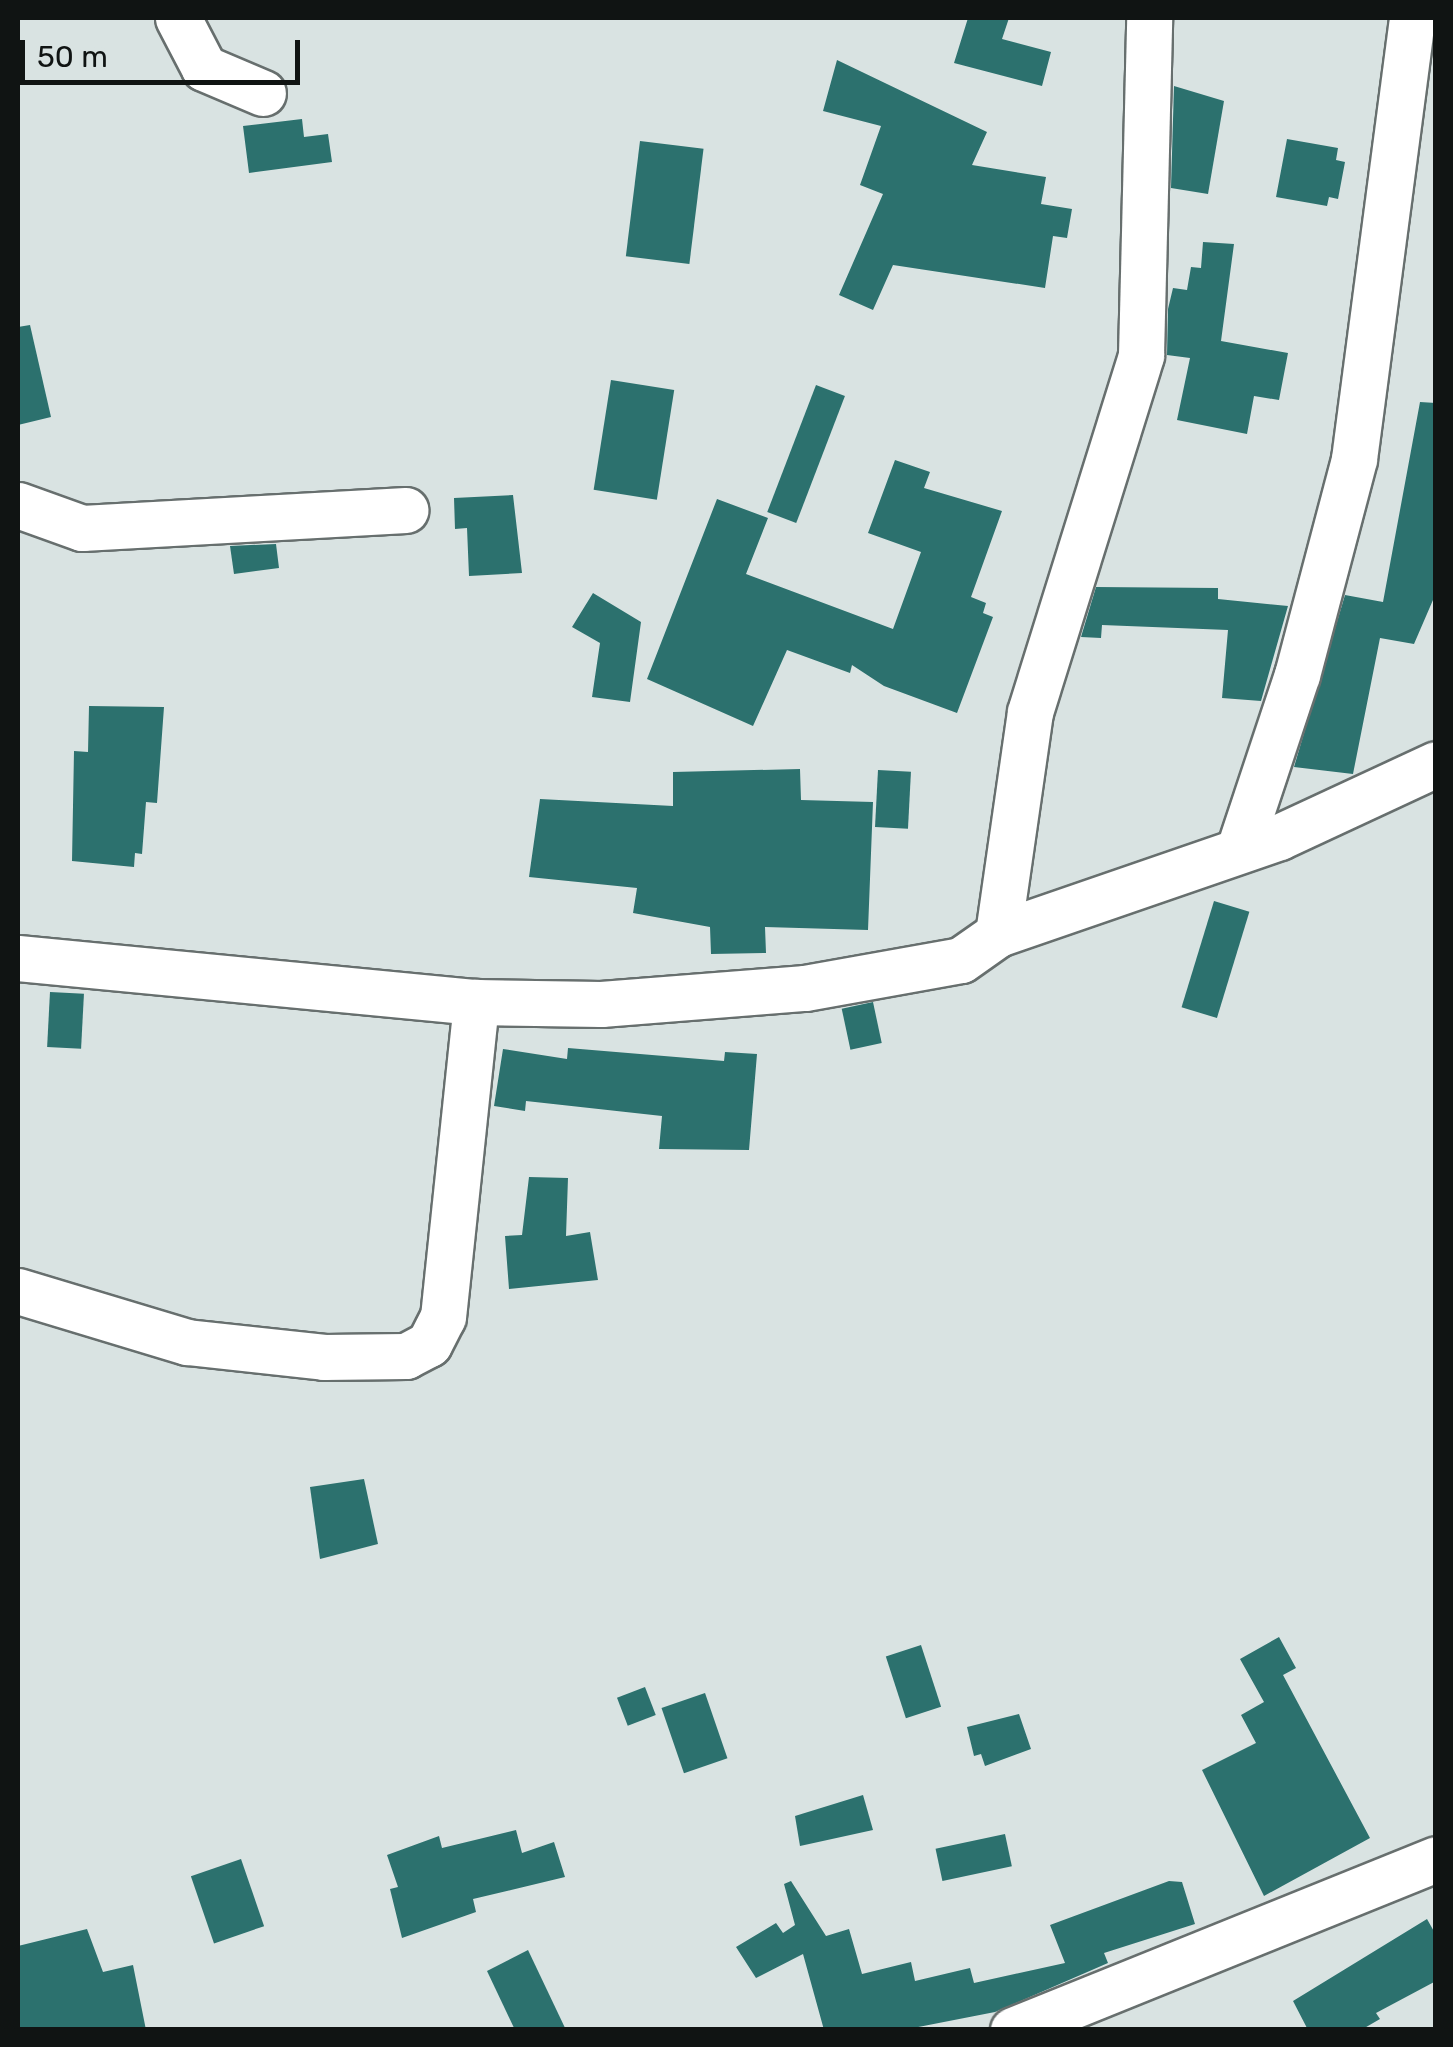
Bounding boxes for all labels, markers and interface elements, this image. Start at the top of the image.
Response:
scale bar [25,20,305,82]
text: 50 m [37,39,108,75]

